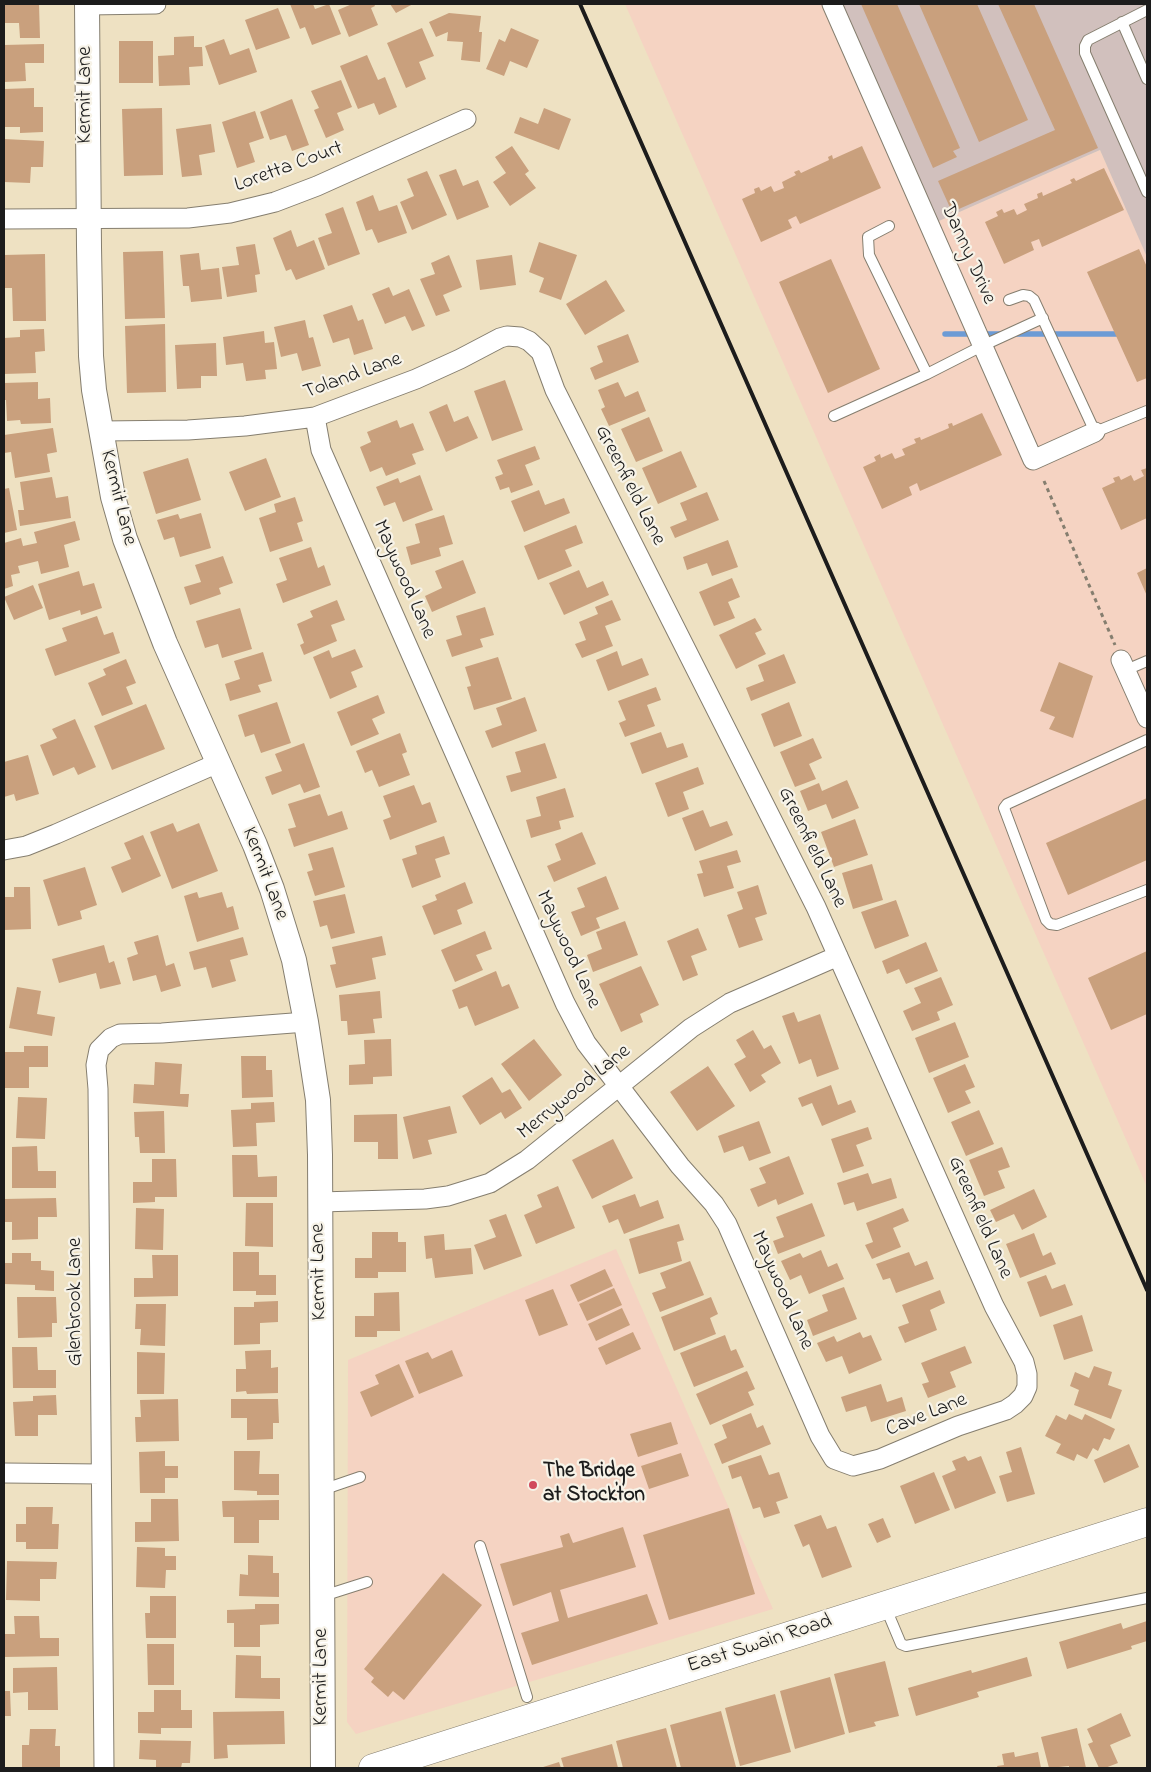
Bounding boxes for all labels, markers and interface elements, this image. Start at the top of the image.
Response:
street label: Kermit Lane [74,46,100,144]
street label: Loretta Court [231,137,347,199]
street label: Danny Drive [933,199,1001,309]
street label: Toland Lane [300,348,406,406]
street label: Greenfield Lane [588,422,670,550]
street label: Kermit Lane [93,448,141,548]
street label: Maywood Lane [366,517,440,643]
street label: Greenfield Lane [771,784,851,912]
street label: Kermit Lane [235,824,293,924]
street label: Maywood Lane [529,887,605,1013]
street label: Merrywood Lane [513,1040,637,1146]
street label: Greenfield Lane [941,1153,1017,1283]
street label: Kermit Lane [307,1223,333,1321]
street label: Maywood Lane [744,1228,818,1354]
street label: Glenbrook Lane [64,1238,90,1366]
street label: Cave Lane [883,1388,971,1444]
place label: The Bridge at Stockton [543,1460,645,1510]
marker: The Bridge at Stockton [527,1479,539,1491]
street label: East Swain Road [684,1610,836,1680]
street label: Kermit Lane [310,1628,336,1726]

